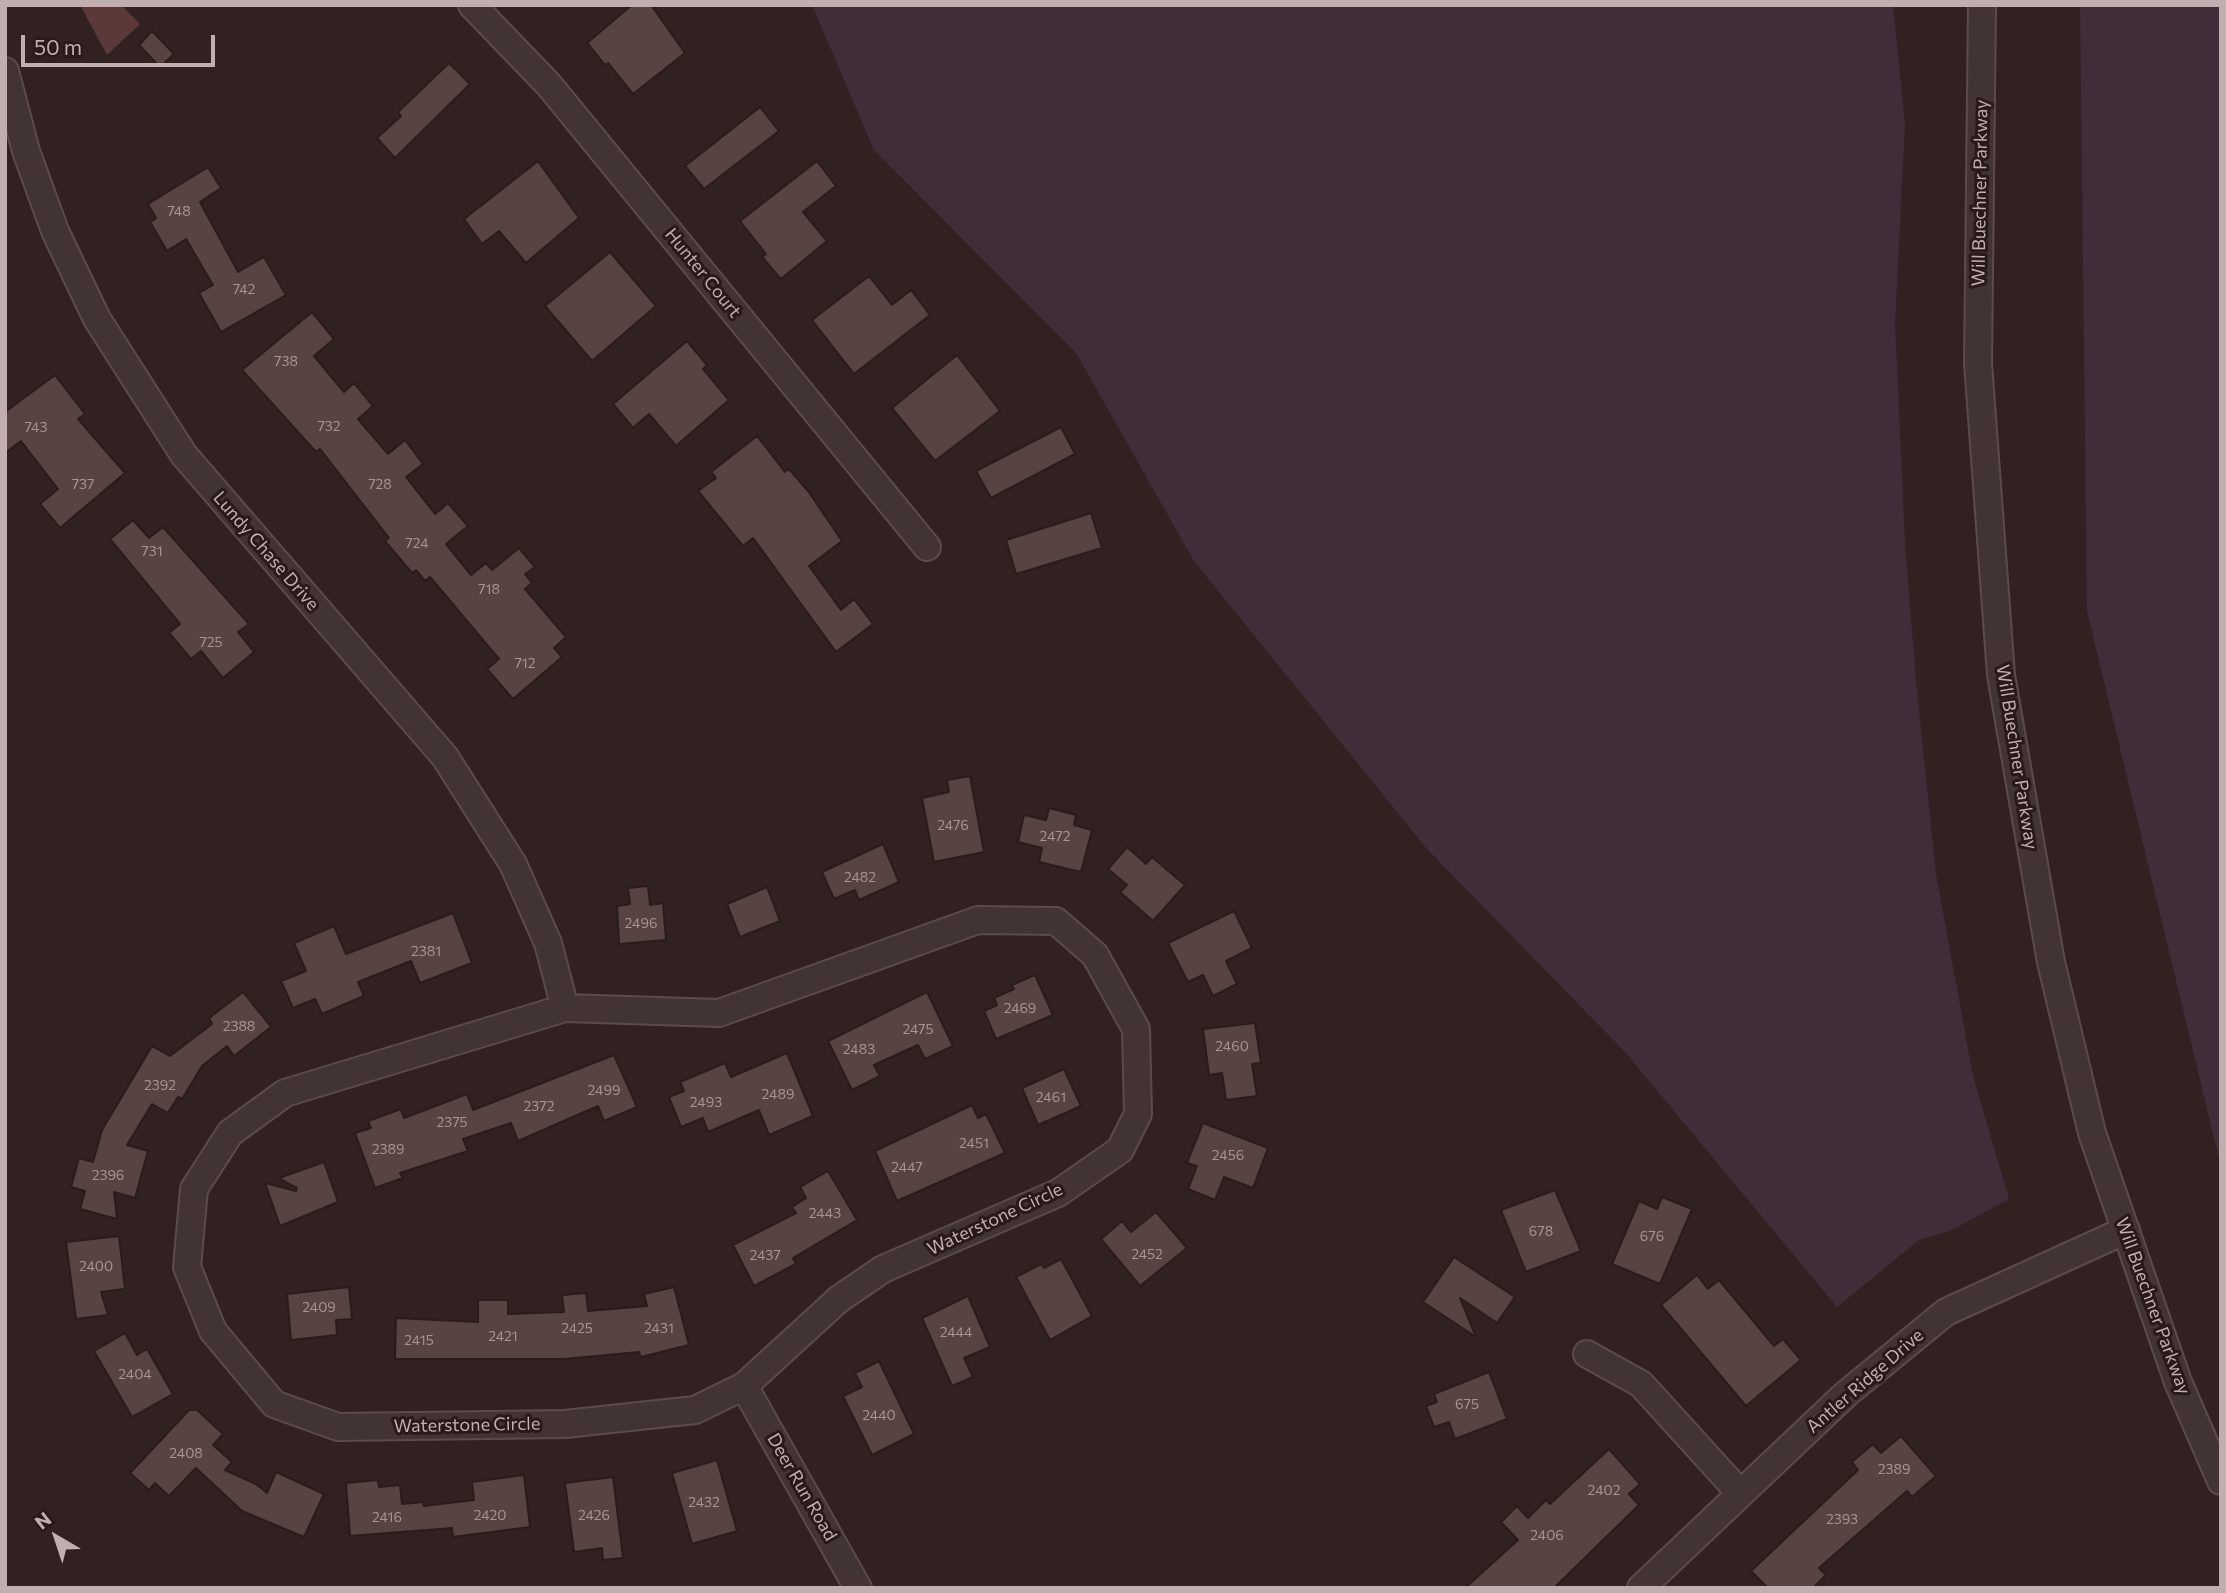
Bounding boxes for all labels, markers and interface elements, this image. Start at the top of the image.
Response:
scale bar [24,21,219,65]
text: 50 m [34,34,82,59]
street label: Will Buechner Parkway [1968,99,1992,287]
house number: 748 [167,203,191,219]
street label: Hunter Court [660,224,746,322]
house number: 742 [233,281,255,297]
house number: 738 [274,353,298,369]
house number: 732 [317,418,341,434]
house number: 743 [25,419,47,435]
house number: 737 [72,476,94,492]
house number: 728 [368,476,392,492]
street label: Lundy Chase Drive [208,487,324,615]
house number: 724 [405,535,429,551]
house number: 731 [141,543,163,559]
house number: 718 [478,581,500,597]
house number: 725 [199,634,223,650]
house number: 712 [514,655,536,671]
street label: Will Buechner Parkway [1992,663,2042,851]
house number: 2476 [937,817,969,833]
house number: 2472 [1040,828,1070,844]
house number: 2482 [844,869,876,885]
house number: 2496 [625,915,657,931]
house number: 2381 [411,943,441,959]
house number: 2469 [1004,1000,1036,1016]
house number: 2388 [223,1018,255,1034]
house number: 2475 [902,1021,934,1037]
house number: 2460 [1215,1038,1249,1054]
house number: 2483 [843,1041,875,1057]
house number: 2392 [144,1077,176,1093]
house number: 2499 [588,1082,620,1098]
house number: 2489 [762,1086,794,1102]
house number: 2461 [1036,1089,1066,1105]
house number: 2493 [690,1094,722,1110]
house number: 2372 [524,1098,554,1114]
house number: 2375 [436,1114,468,1130]
house number: 2451 [959,1135,989,1151]
house number: 2389 [372,1141,404,1157]
house number: 2456 [1212,1147,1244,1163]
house number: 2447 [891,1159,923,1175]
house number: 2396 [92,1167,124,1183]
street label: Waterstone Circle [924,1178,1066,1260]
house number: 2443 [809,1205,841,1221]
street label: Will Buechner Parkway [2111,1215,2195,1397]
house number: 678 [1529,1223,1553,1239]
house number: 676 [1640,1228,1664,1244]
house number: 2452 [1131,1246,1163,1262]
house number: 2437 [749,1247,781,1263]
house number: 2400 [79,1258,113,1274]
house number: 2409 [302,1299,336,1315]
house number: 2425 [561,1320,593,1336]
house number: 2431 [644,1320,674,1336]
house number: 2444 [940,1324,972,1340]
street label: Antler Ridge Drive [1802,1324,1928,1438]
house number: 2421 [488,1328,518,1344]
house number: 2415 [404,1332,434,1348]
house number: 2404 [118,1366,152,1382]
house number: 675 [1455,1396,1479,1412]
house number: 2440 [862,1407,896,1423]
street label: Waterstone Circle [393,1413,541,1437]
street label: Deer Run Road [762,1429,842,1545]
house number: 2408 [169,1445,203,1461]
house number: 2389 [1878,1461,1910,1477]
house number: 2402 [1588,1482,1620,1498]
house number: 2432 [688,1494,720,1510]
north arrow [21,1502,91,1572]
text: N [30,1507,55,1534]
house number: 2420 [474,1507,506,1523]
house number: 2426 [578,1507,610,1523]
house number: 2416 [372,1509,402,1525]
house number: 2393 [1826,1511,1858,1527]
house number: 2406 [1530,1527,1564,1543]

